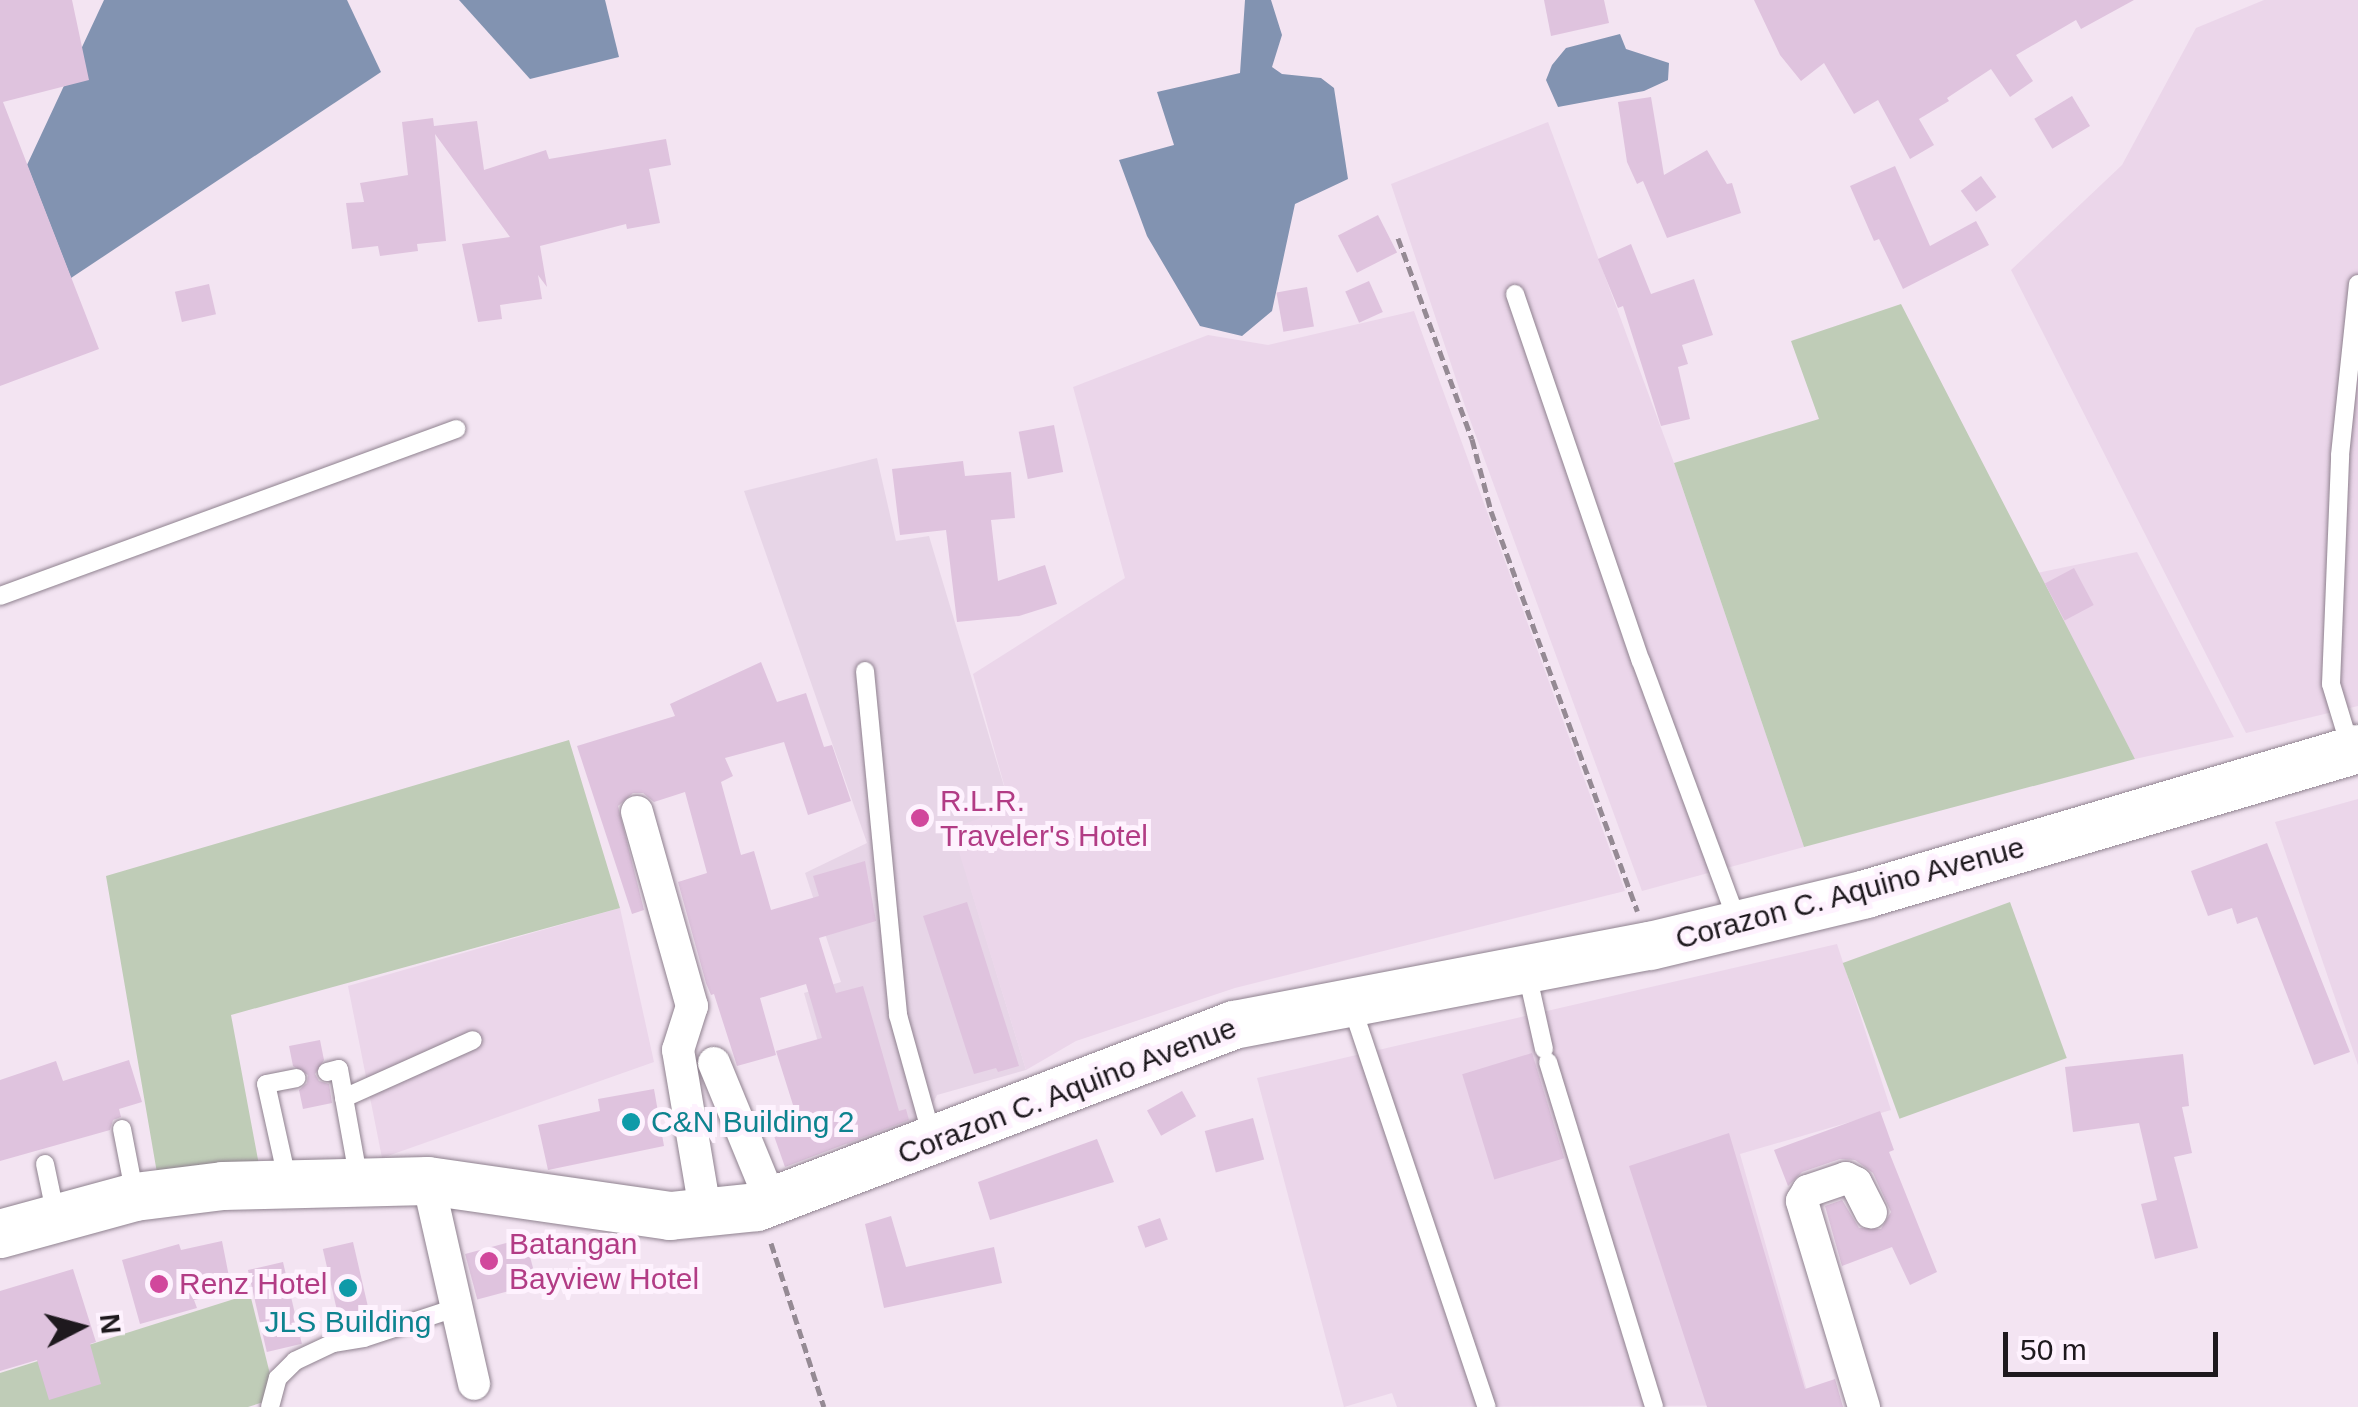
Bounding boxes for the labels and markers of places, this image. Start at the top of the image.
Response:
place label: R.L.R. Traveler's Hotel [940,783,1148,854]
marker: R.L.R. Traveler's Hotel [909,807,931,829]
place label: C&N Building 2 [651,1104,854,1140]
marker: C&N Building 2 [620,1111,642,1133]
place label: Batangan Bayview Hotel [509,1226,699,1296]
marker: Batangan Bayview Hotel [478,1250,500,1272]
place label: Renz Hotel [179,1266,327,1302]
marker: Renz Hotel [148,1273,170,1295]
marker: JLS Building [337,1277,359,1299]
place label: JLS Building [265,1304,431,1340]

